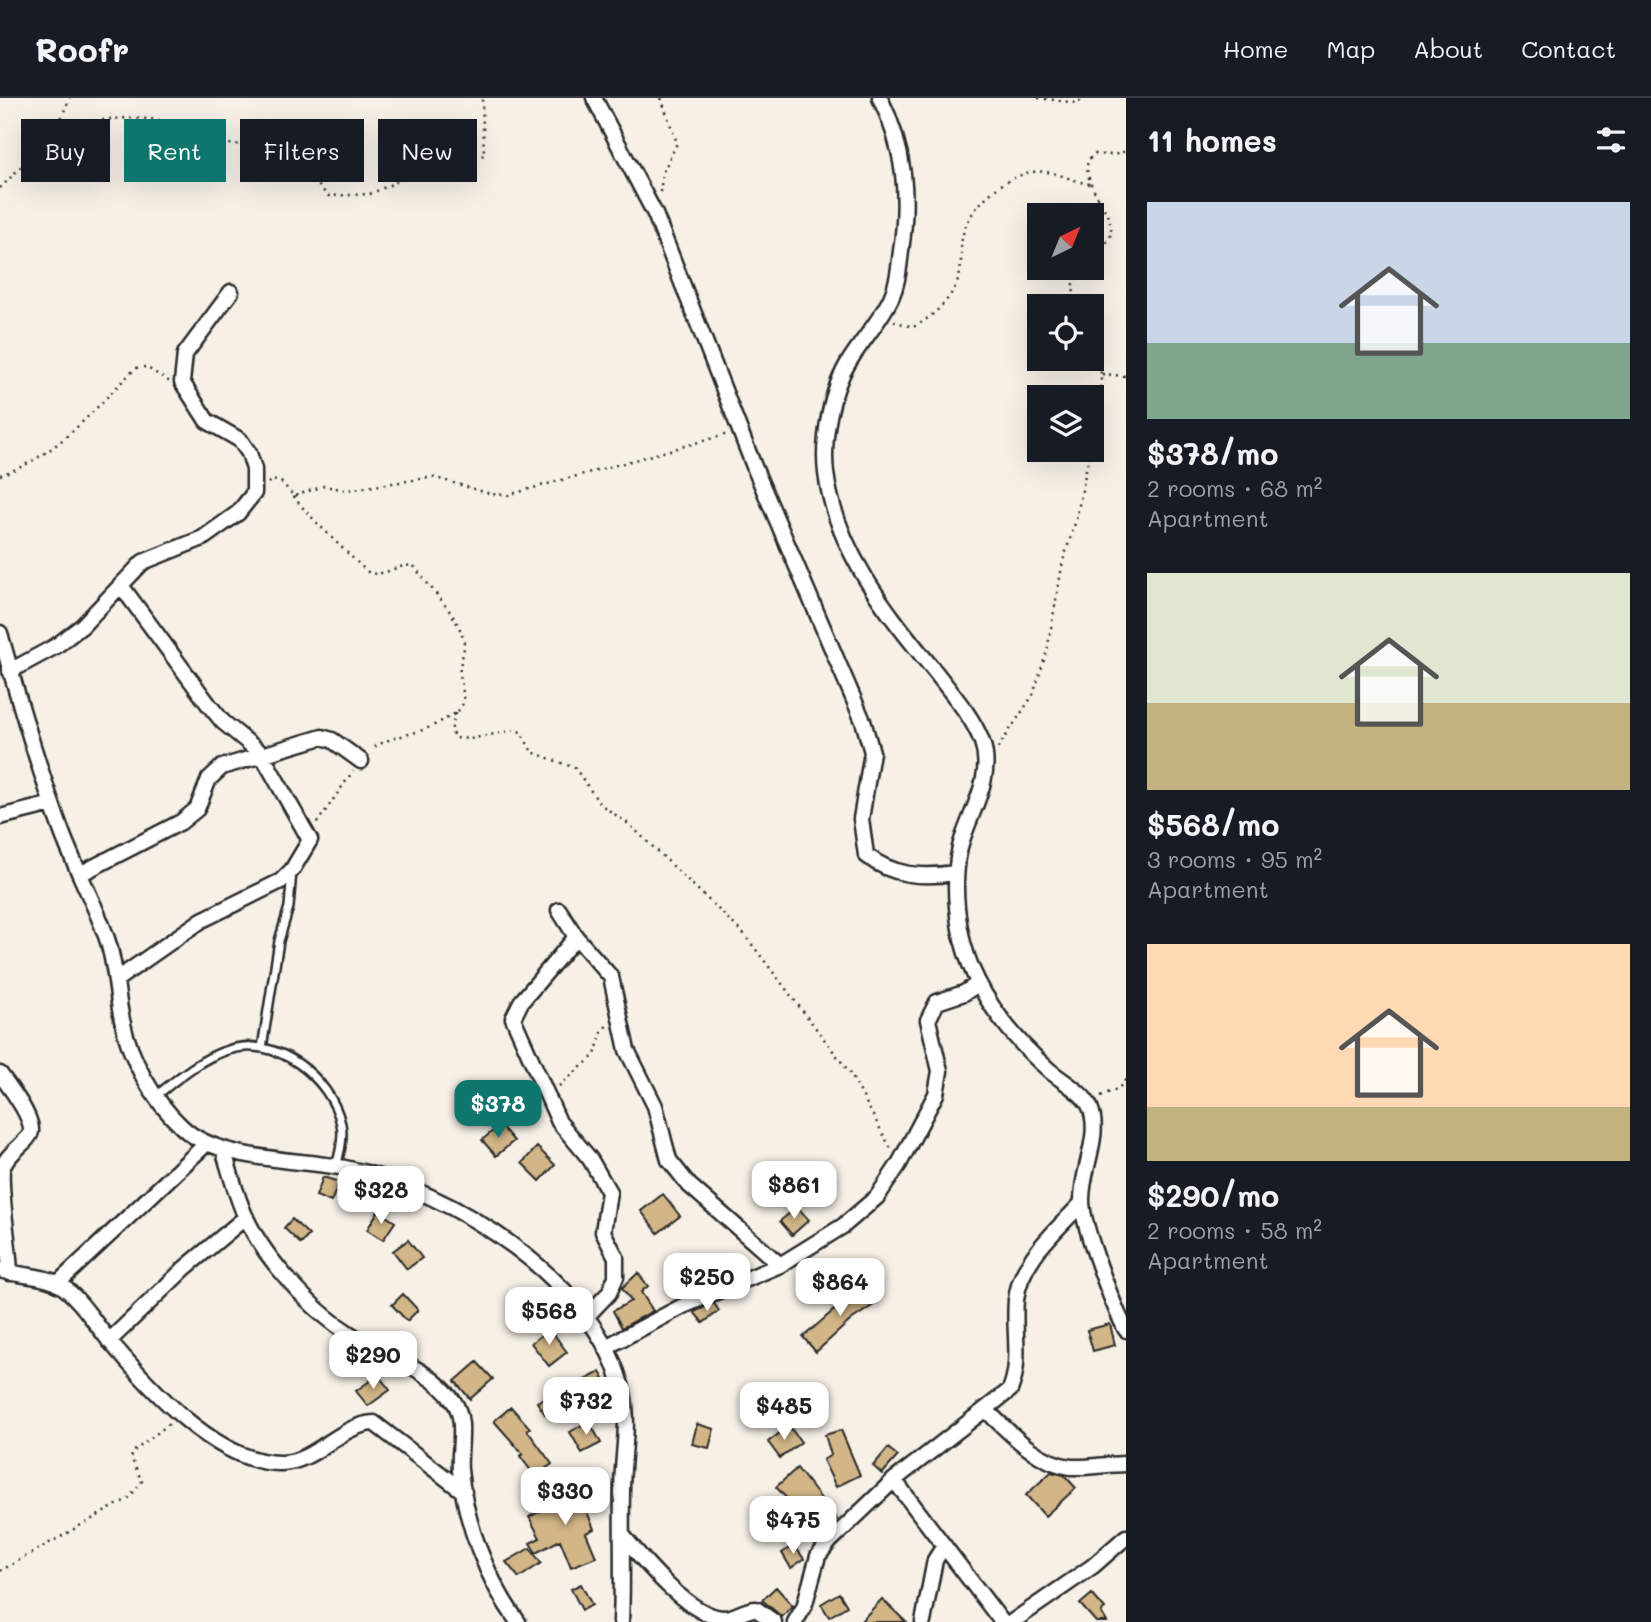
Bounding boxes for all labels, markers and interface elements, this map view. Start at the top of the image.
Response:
text: Roofr [35,27,129,70]
text: Home [1223,33,1288,64]
text: Map [1326,33,1375,64]
text: About [1413,33,1483,64]
text: Contact [1521,33,1616,64]
chip: Buy [21,119,110,182]
chip: Rent [124,119,226,182]
chip: Filters [240,119,364,182]
chip: New [378,119,477,182]
text: 11 homes [1147,120,1277,160]
icon: filters [1592,121,1630,159]
north arrow [1027,203,1104,280]
map controls [1027,203,1104,462]
icon: home [1326,248,1452,374]
button: locate [1027,294,1104,371]
button: layers [1027,385,1104,462]
text: $378/mo [1147,433,1278,473]
text: 2 rooms · 68 m² [1147,473,1322,503]
text: Apartment [1147,503,1269,533]
icon: home [1326,619,1452,745]
text: $568/mo [1147,804,1279,844]
text: 3 rooms · 95 m² [1147,844,1322,874]
text: Apartment [1147,874,1269,904]
icon: home [1326,990,1452,1116]
pin: $378 [457,1080,539,1140]
text: $378 [470,1088,526,1118]
pin: $861 [753,1162,835,1221]
pin: $328 [340,1166,422,1226]
text: $861 [768,1169,820,1199]
text: $328 [353,1174,409,1204]
text: $290/mo [1147,1175,1279,1215]
text: 2 rooms · 58 m² [1147,1215,1322,1245]
text: Apartment [1147,1245,1269,1275]
pin: $250 [666,1254,748,1313]
pin: $864 [799,1258,881,1318]
text: $250 [679,1261,735,1291]
text: $864 [812,1266,868,1296]
pin: $568 [508,1288,590,1347]
text: $568 [521,1295,577,1325]
pin: $290 [332,1332,414,1391]
text: $290 [345,1339,401,1369]
pin: $732 [545,1378,627,1437]
pin: $485 [743,1382,825,1442]
text: $732 [559,1385,613,1415]
text: $485 [756,1390,812,1420]
pin: $330 [524,1468,606,1527]
text: $330 [537,1475,593,1505]
pin: $475 [752,1496,834,1556]
text: $475 [765,1504,821,1534]

